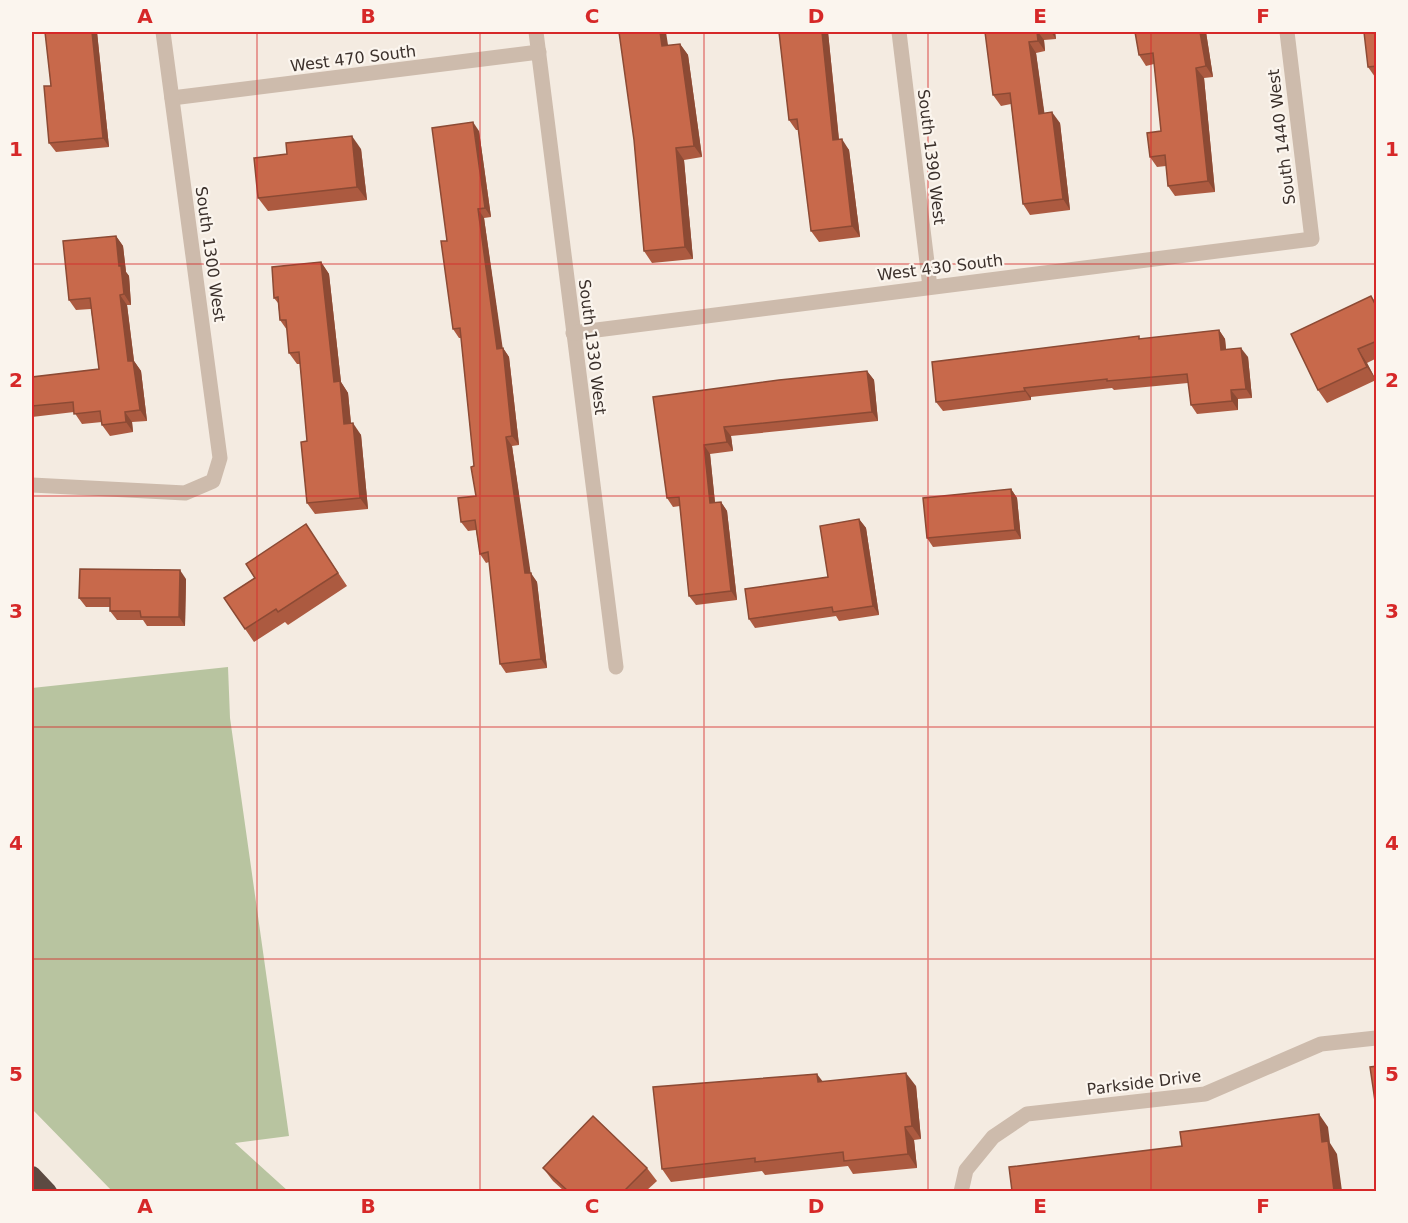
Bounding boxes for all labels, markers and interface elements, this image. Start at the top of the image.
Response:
text: A [137,4,153,28]
text: B [360,4,376,28]
text: C [585,4,599,28]
text: D [808,4,824,28]
text: E [1033,4,1047,28]
text: F [1256,4,1270,28]
street label: West 470 South [289,41,417,76]
street label: South 1440 West [1264,68,1299,206]
street label: South 1390 West [914,88,949,226]
text: 1 [9,137,23,161]
text: 1 [1385,137,1399,161]
street label: South 1300 West [192,185,229,323]
street label: West 430 South [876,250,1004,285]
street label: South 1330 West [575,278,610,416]
text: 2 [9,368,23,392]
text: 2 [1385,368,1399,392]
text: 3 [9,599,23,623]
text: 3 [1385,599,1399,623]
text: 4 [9,831,23,855]
text: 4 [1385,831,1399,855]
text: 5 [9,1062,23,1086]
text: 5 [1385,1062,1399,1086]
street label: Parkside Drive [1086,1066,1202,1099]
text: A [137,1194,153,1218]
text: B [360,1194,376,1218]
text: C [585,1194,599,1218]
text: D [808,1194,824,1218]
text: E [1033,1194,1047,1218]
text: F [1256,1194,1270,1218]

